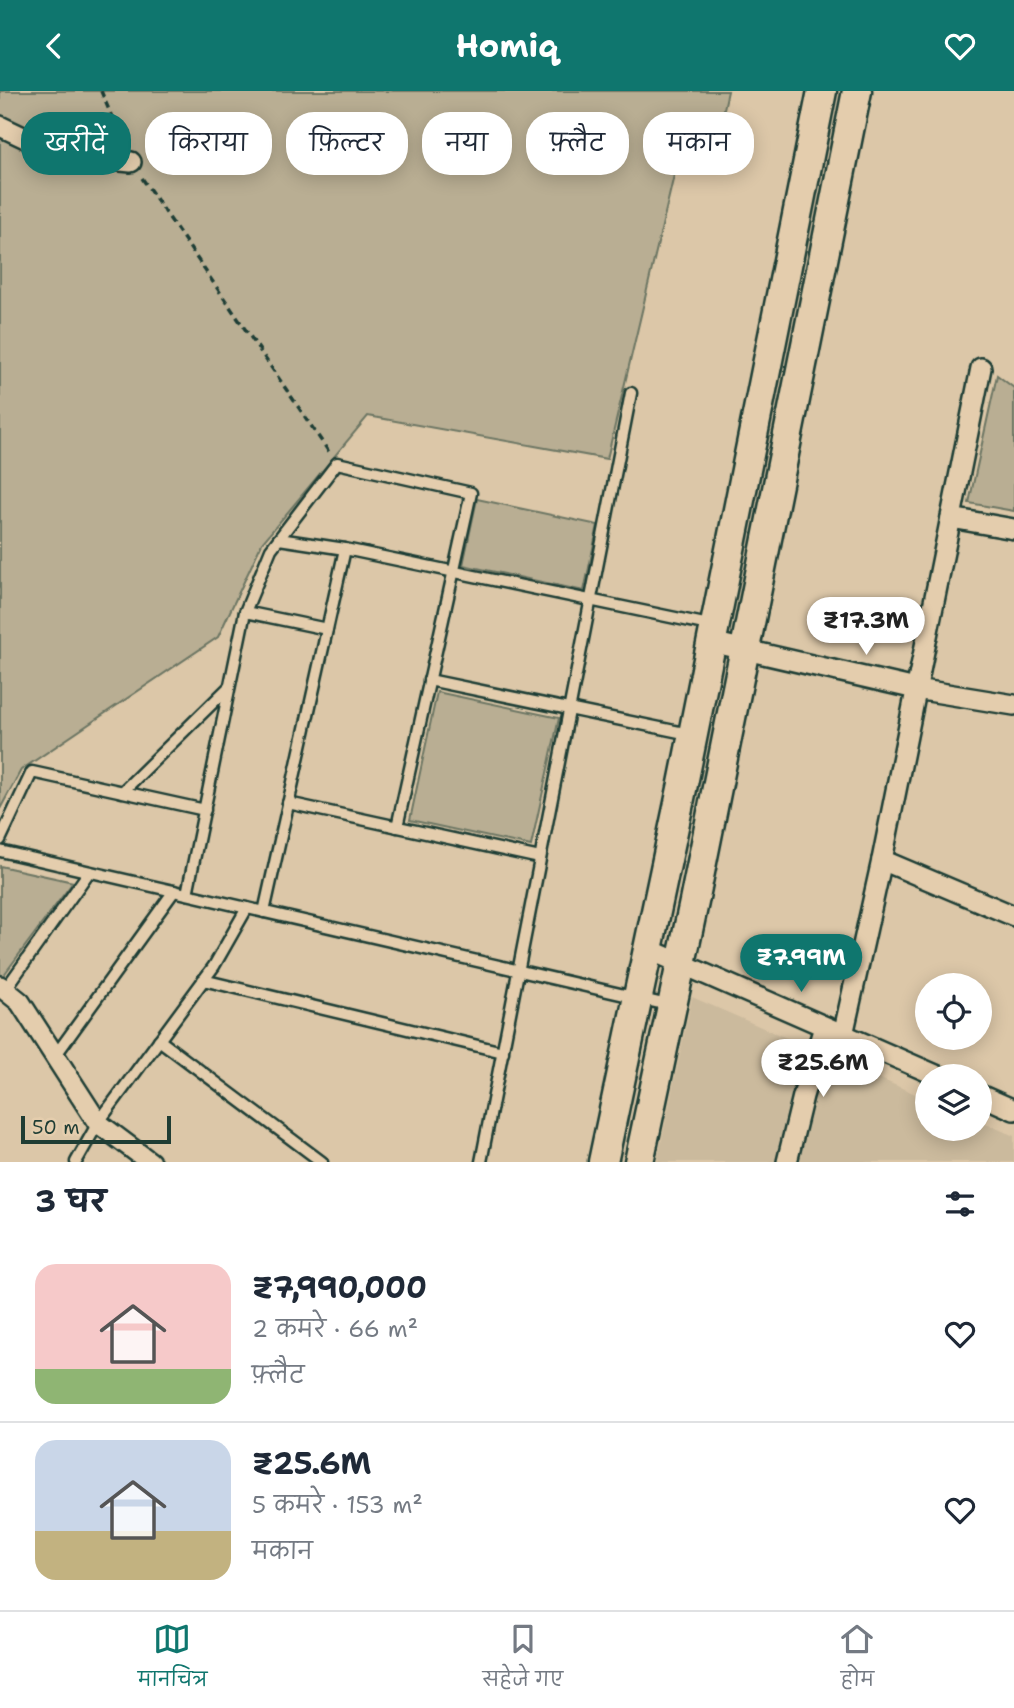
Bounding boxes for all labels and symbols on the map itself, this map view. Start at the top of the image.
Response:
pin: ₹17.3M [809,597,923,657]
pin: ₹7.99M [744,935,858,994]
pin: ₹25.6M [766,1039,880,1099]
scale bar [21,1113,172,1145]

